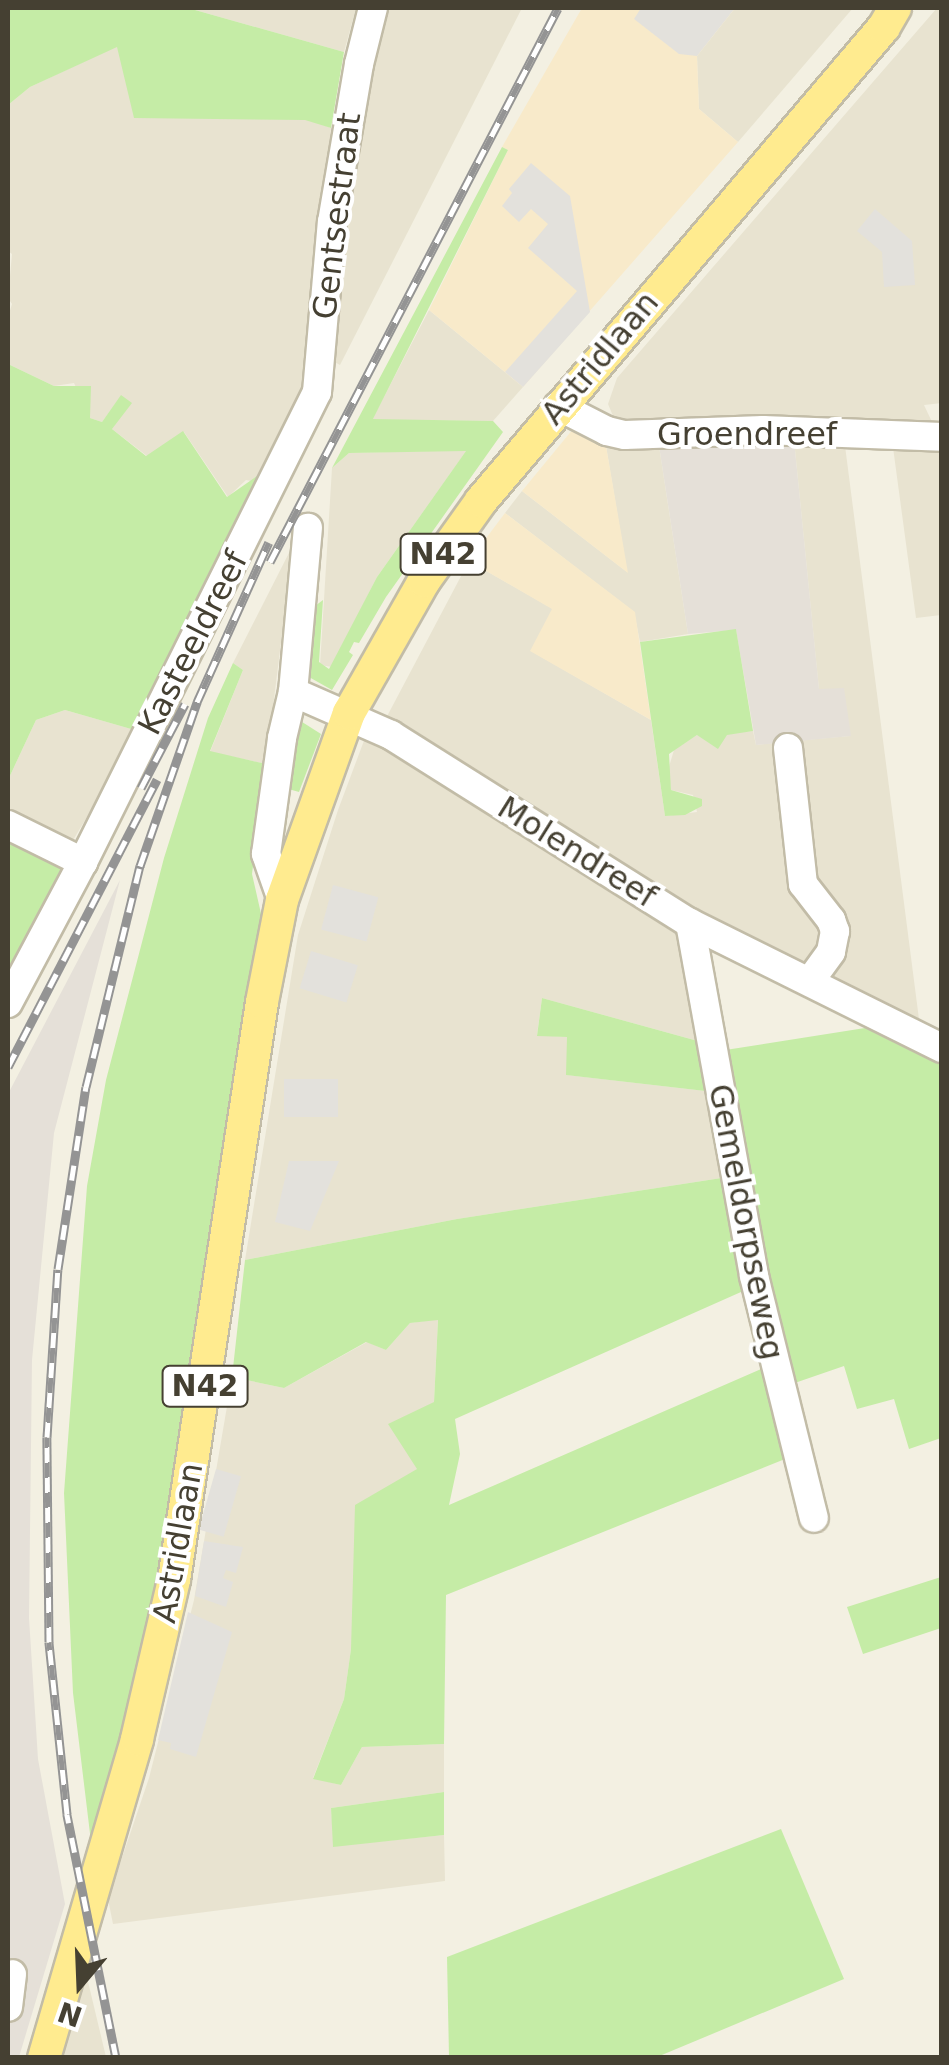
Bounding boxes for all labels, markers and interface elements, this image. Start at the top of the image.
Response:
street label: Gentsestraat [305,111,369,321]
street label: Astridlaan [533,284,667,432]
street label: Groendreef [657,415,837,453]
road number: N42 [398,529,488,579]
street label: Kasteeldreef [130,545,256,741]
street label: Molendreef [491,788,663,916]
street label: Gemeldorpseweg [700,1081,792,1363]
road number: N42 [160,1361,250,1411]
street label: Astridlaan [145,1460,211,1626]
north arrow [30,1935,130,2035]
text: N [54,1994,87,2033]

